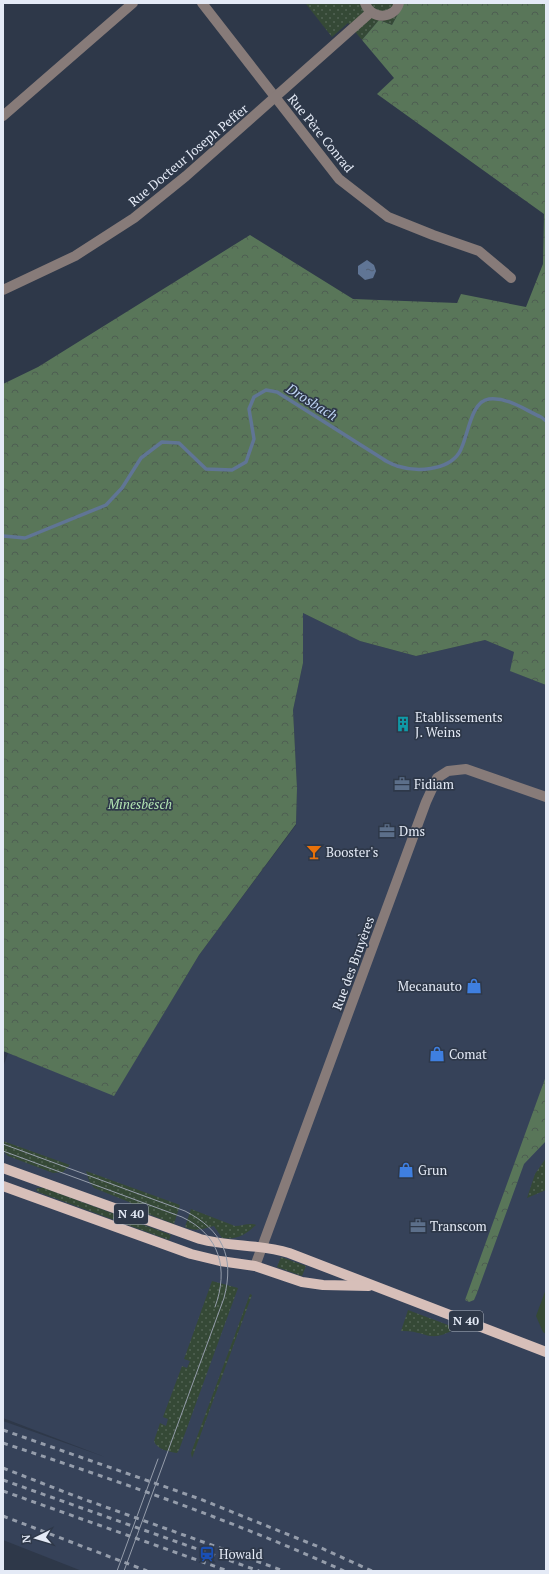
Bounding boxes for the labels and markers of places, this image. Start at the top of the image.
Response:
place label: Etablissements J. Weins [415,708,503,741]
building icon: Etablissements J. Weins [394,715,412,733]
office icon: Fidiam [393,775,411,793]
place label: Fidiam [414,775,454,793]
office icon: Dms [378,822,396,840]
place label: Dms [399,822,425,840]
bar icon: Booster's [305,843,323,861]
place label: Booster's [326,843,379,861]
place label: Mecanauto [398,977,462,995]
shop icon: Mecanauto [465,977,483,995]
shop icon: Comat [428,1045,446,1063]
place label: Comat [449,1045,487,1063]
shop icon: Grun [397,1161,415,1179]
place label: Grun [418,1161,447,1179]
office icon: Transcom [409,1217,427,1235]
place label: Transcom [430,1217,487,1235]
station icon: Howald [198,1545,216,1563]
place label: Howald [219,1545,263,1563]

